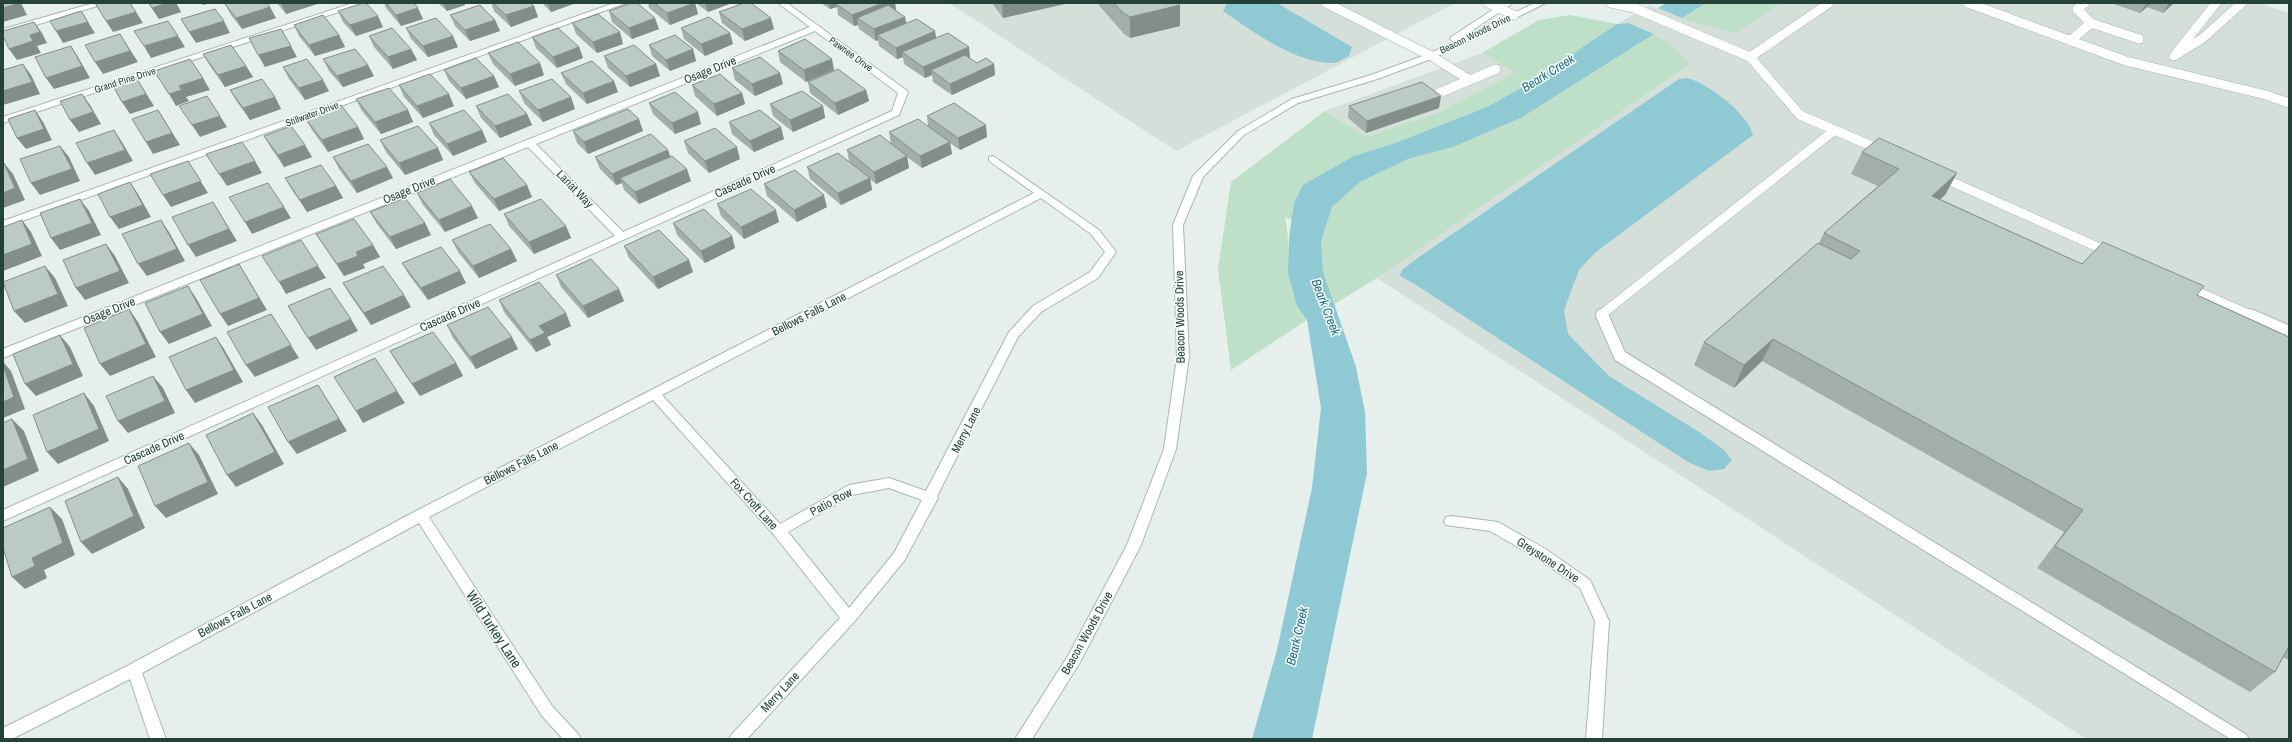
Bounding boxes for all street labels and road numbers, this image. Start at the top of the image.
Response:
street label: Beacon Woods Drive [1437,11,1513,57]
street label: Pawnee Drive [826,34,876,75]
street label: Osage Drive [681,52,739,88]
street label: Grand Pine Drive [93,64,158,96]
street label: Stillwater Drive [284,98,341,130]
street label: Cascade Drive [712,160,778,202]
street label: Lariat Way [553,166,597,212]
street label: Osage Drive [380,172,438,208]
street label: Beacon Woods Drive [1171,270,1189,364]
street label: Bellows Falls Lane [769,288,849,340]
street label: Osage Drive [80,293,138,329]
street label: Cascade Drive [417,294,483,336]
street label: Merry Lane [948,404,984,456]
street label: Cascade Drive [121,427,187,469]
street label: Bellows Falls Lane [481,437,561,489]
street label: Fox Croft Lane [726,475,782,533]
street label: Patio Row [807,484,856,520]
street label: Greystone Drive [1514,534,1582,586]
street label: Wild Turkey Lane [462,587,526,671]
street label: Bellows Falls Lane [195,589,275,641]
street label: Beacon Woods Drive [1058,589,1116,677]
street label: Merry Lane [757,668,803,716]

